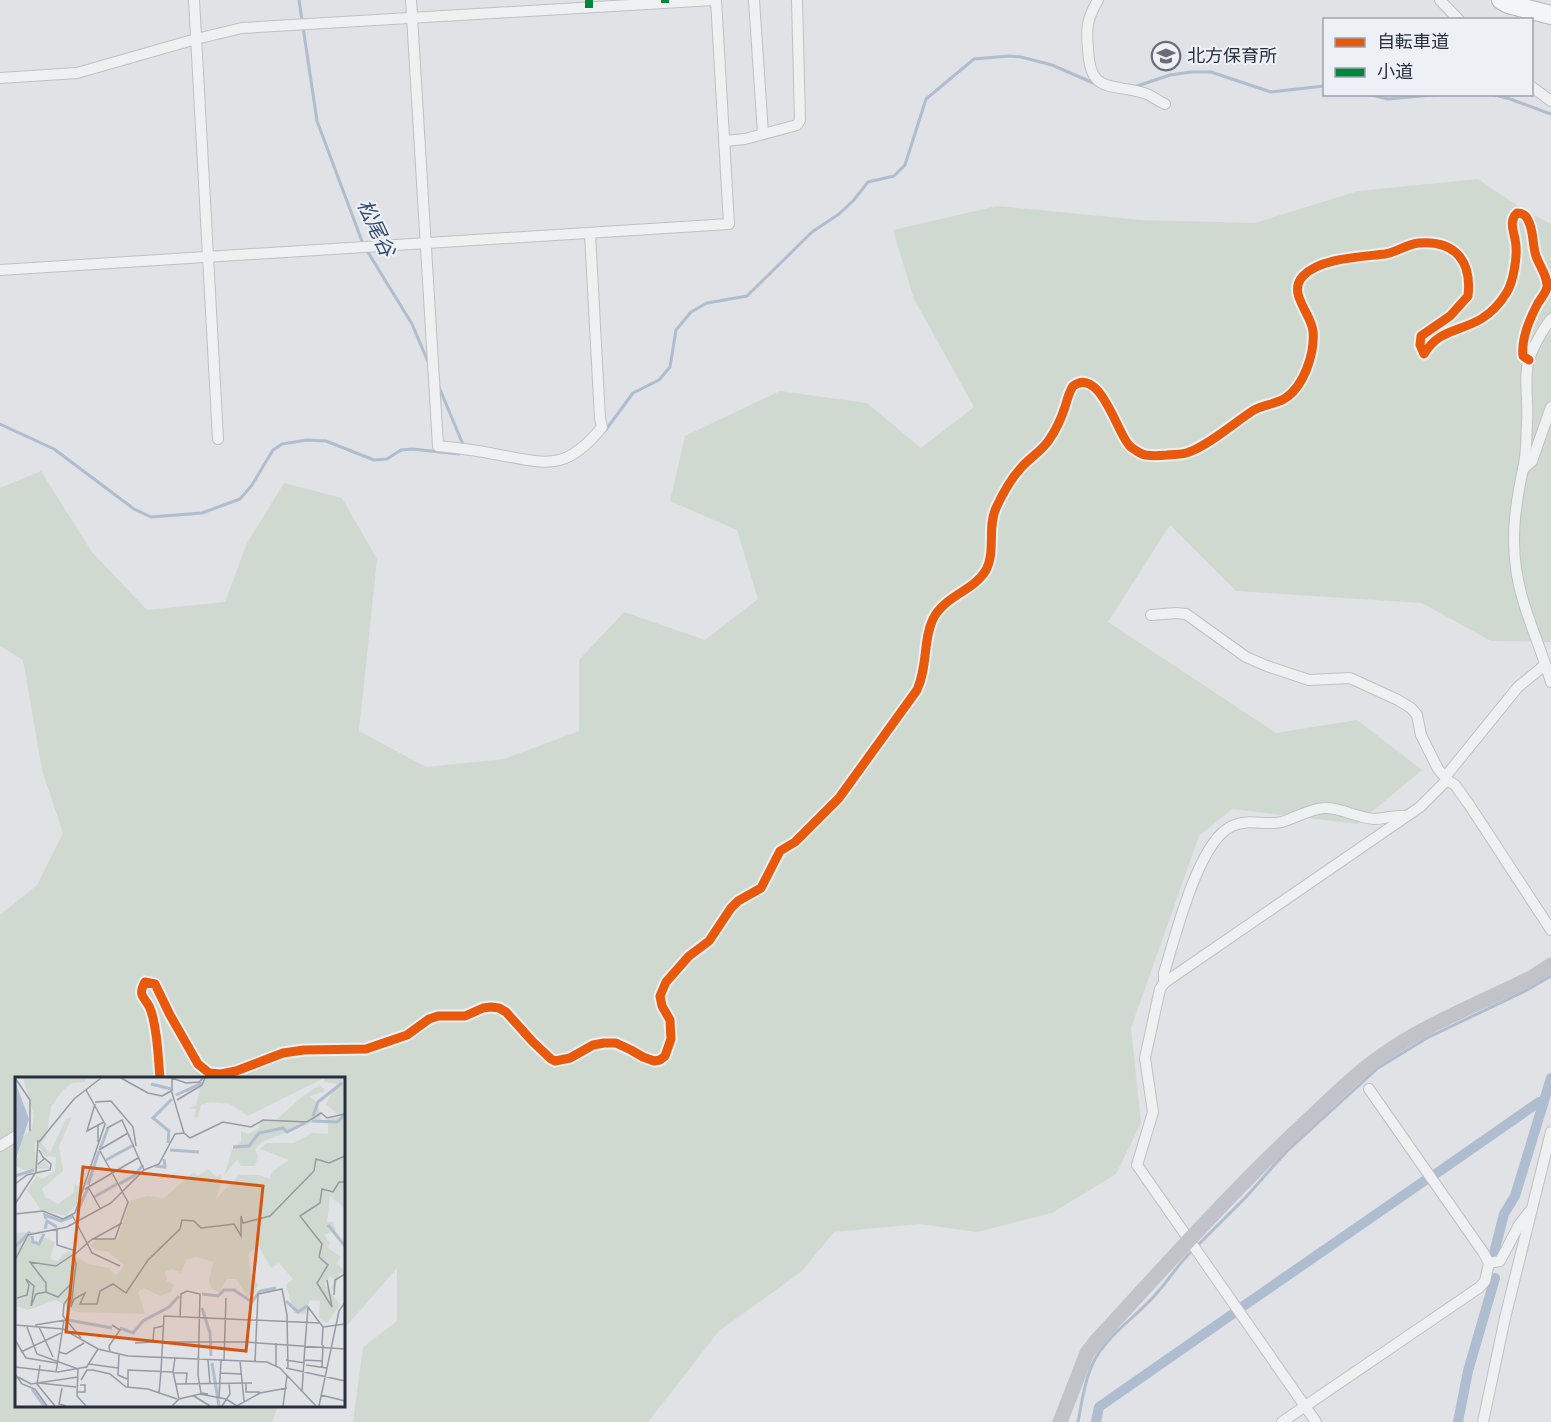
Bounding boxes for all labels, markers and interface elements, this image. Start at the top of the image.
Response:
legend [1323,18,1533,96]
text: 自転車道 [1377,31,1449,51]
school or university icon: 北方保育所 [1150,40,1182,72]
place label: 北方保育所 [1187,45,1277,65]
text: 小道 [1377,61,1413,81]
water label: 松尾谷 [353,196,400,262]
inset map [15,1077,345,1407]

